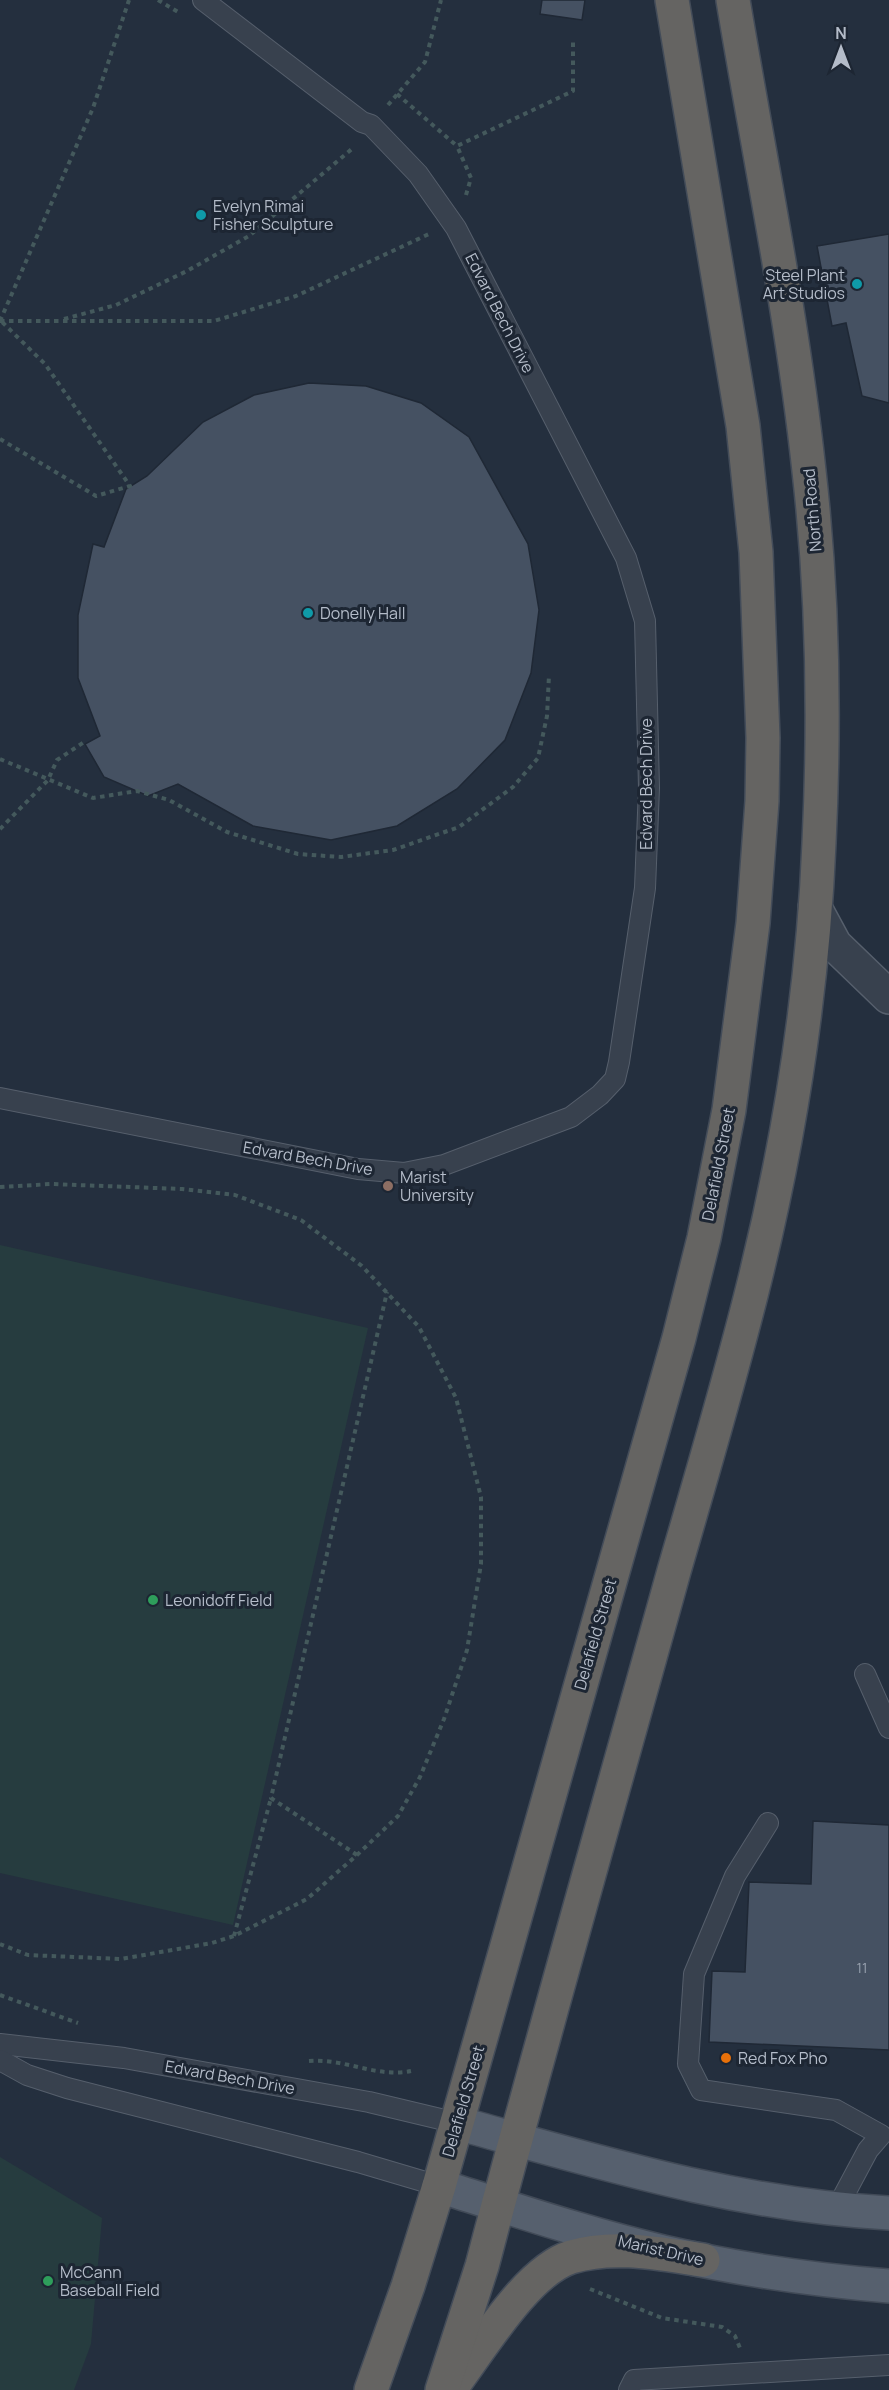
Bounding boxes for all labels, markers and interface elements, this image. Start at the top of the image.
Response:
north arrow [811,18,871,78]
text: N [835,22,847,44]
place label: Evelyn Rimai Fisher Sculpture [213,195,333,235]
marker: Evelyn Rimai Fisher Sculpture [194,208,208,222]
street label: Edvard Bech Drive [460,249,540,377]
place label: Steel Plant Art Studios [763,264,845,304]
marker: Steel Plant Art Studios [850,277,864,291]
street label: North Road [797,468,827,552]
place label: Donelly Hall [320,602,405,624]
marker: Donelly Hall [301,606,315,620]
street label: Edvard Bech Drive [635,718,657,850]
street label: Delafield Street [696,1105,740,1223]
street label: Edvard Bech Drive [241,1136,375,1180]
place label: Marist University [400,1166,474,1206]
marker: Marist University [381,1179,395,1193]
street label: Delafield Street [569,1576,621,1692]
place label: Leonidoff Field [165,1589,272,1611]
marker: Leonidoff Field [146,1593,160,1607]
house number: 11 [857,1958,867,1977]
street label: Delafield Street [437,2043,489,2159]
place label: Red Fox Pho [738,2047,828,2069]
marker: Red Fox Pho [719,2051,733,2065]
street label: Edvard Bech Drive [163,2055,297,2099]
street label: Marist Drive [616,2229,706,2271]
place label: McCann Baseball Field [60,2261,160,2301]
marker: McCann Baseball Field [41,2274,55,2288]

